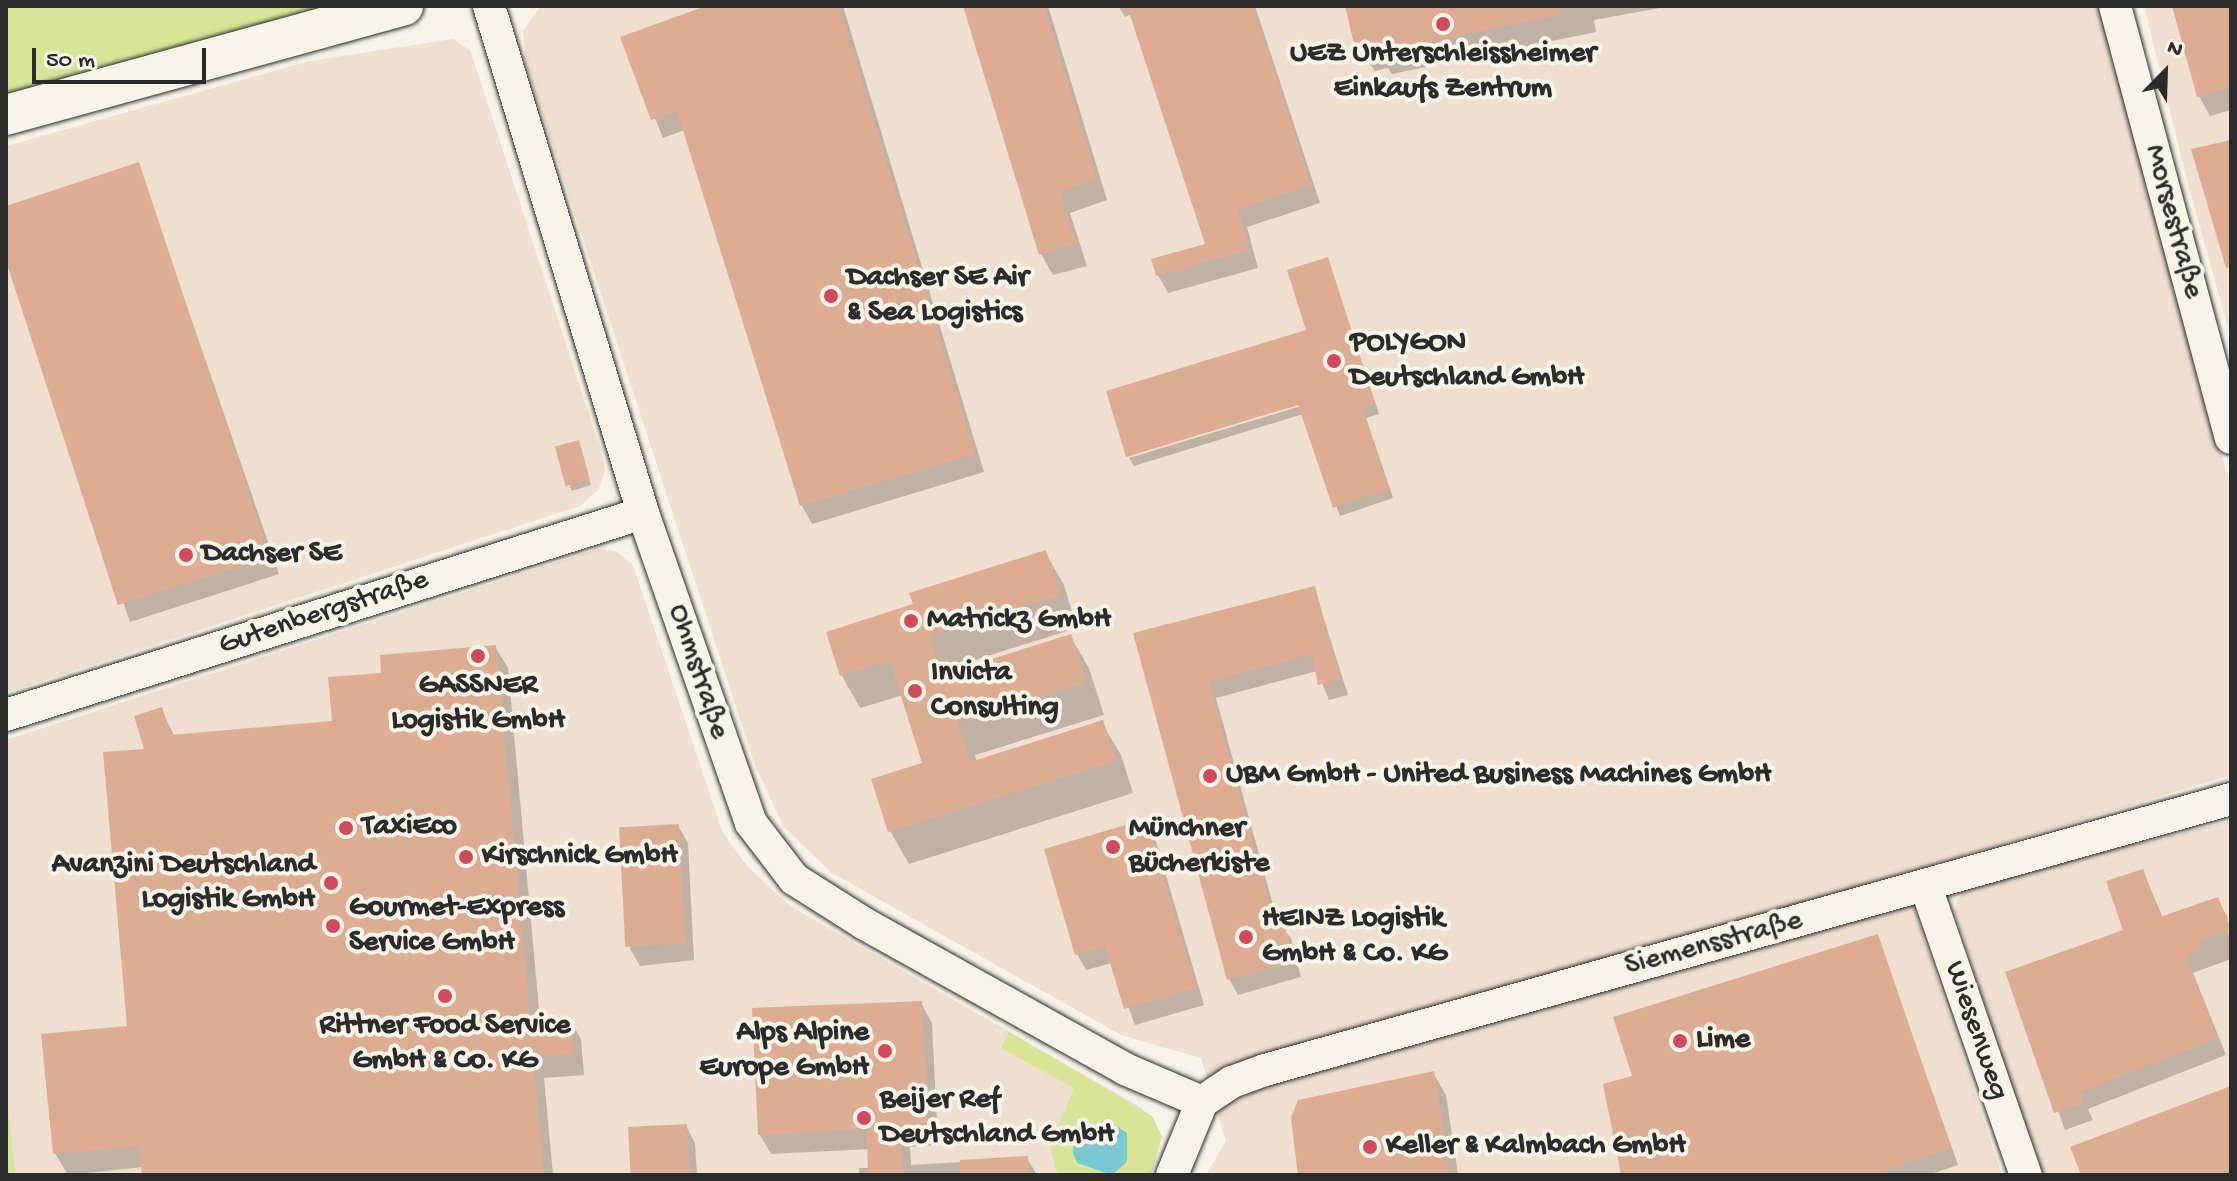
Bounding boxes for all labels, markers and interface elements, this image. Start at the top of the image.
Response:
marker: UEZ Unterschleissheimer Einkaufs Zentrum [1434,15,1452,33]
scale bar [36,32,210,82]
north arrow [2125,32,2205,112]
text: N [2163,35,2186,65]
place label: UEZ Unterschleissheimer Einkaufs Zentrum [1290,37,1596,108]
text: 50 m [46,47,95,76]
street label: Morsestraße [2134,141,2210,303]
place label: Dachser SE Air & Sea Logistics [847,261,1028,332]
marker: Dachser SE Air & Sea Logistics [822,287,840,305]
place label: POLYGON Deutschland GmbH [1350,326,1584,396]
marker: POLYGON Deutschland GmbH [1325,352,1343,370]
place label: Dachser SE [202,537,341,573]
marker: Dachser SE [177,546,195,564]
street label: Gutenbergstraße [215,563,433,665]
street label: Ohmstraße [658,600,736,744]
place label: Matrickz GmbH [927,603,1111,639]
marker: Matrickz GmbH [902,612,920,630]
marker: GASSNER Logistik GmbH [469,647,487,665]
place label: Invicta Consulting [931,656,1059,726]
place label: GASSNER Logistik GmbH [391,669,565,740]
marker: Invicta Consulting [906,682,924,700]
place label: UBM GmbH - United Business Machines GmbH [1226,758,1771,794]
marker: UBM GmbH - United Business Machines GmbH [1201,767,1219,785]
place label: TaxiEco [362,810,457,846]
place label: Münchner Bücherkiste [1129,812,1269,882]
marker: TaxiEco [337,819,355,837]
marker: Münchner Bücherkiste [1104,838,1122,856]
place label: Kirschnick GmbH [482,839,678,875]
place label: Avanzini Deutschland Logistik GmbH [52,848,315,918]
marker: Kirschnick GmbH [457,848,475,866]
marker: Avanzini Deutschland Logistik GmbH [322,874,340,892]
place label: Gourmet-Express Service GmbH [349,891,564,962]
place label: HEINZ Logistik GmbH & Co. KG [1262,902,1447,972]
street label: Siemensstraße [1621,904,1807,986]
marker: Gourmet-Express Service GmbH [324,917,342,935]
marker: HEINZ Logistik GmbH & Co. KG [1237,928,1255,946]
street label: Wiesenweg [1935,957,2015,1105]
marker: Rittner Food Service GmbH & Co. KG [436,987,454,1005]
place label: Rittner Food Service GmbH & Co. KG [320,1009,570,1080]
place label: Alps Alpine Europe GmbH [700,1016,869,1086]
place label: Lime [1696,1023,1750,1059]
marker: Lime [1671,1032,1689,1050]
marker: Alps Alpine Europe GmbH [876,1042,894,1060]
place label: Beijer Ref Deutschland GmbH [880,1083,1114,1154]
marker: Beijer Ref Deutschland GmbH [855,1109,873,1127]
place label: Keller & Kalmbach GmbH [1386,1129,1686,1165]
marker: Keller & Kalmbach GmbH [1361,1138,1379,1156]

